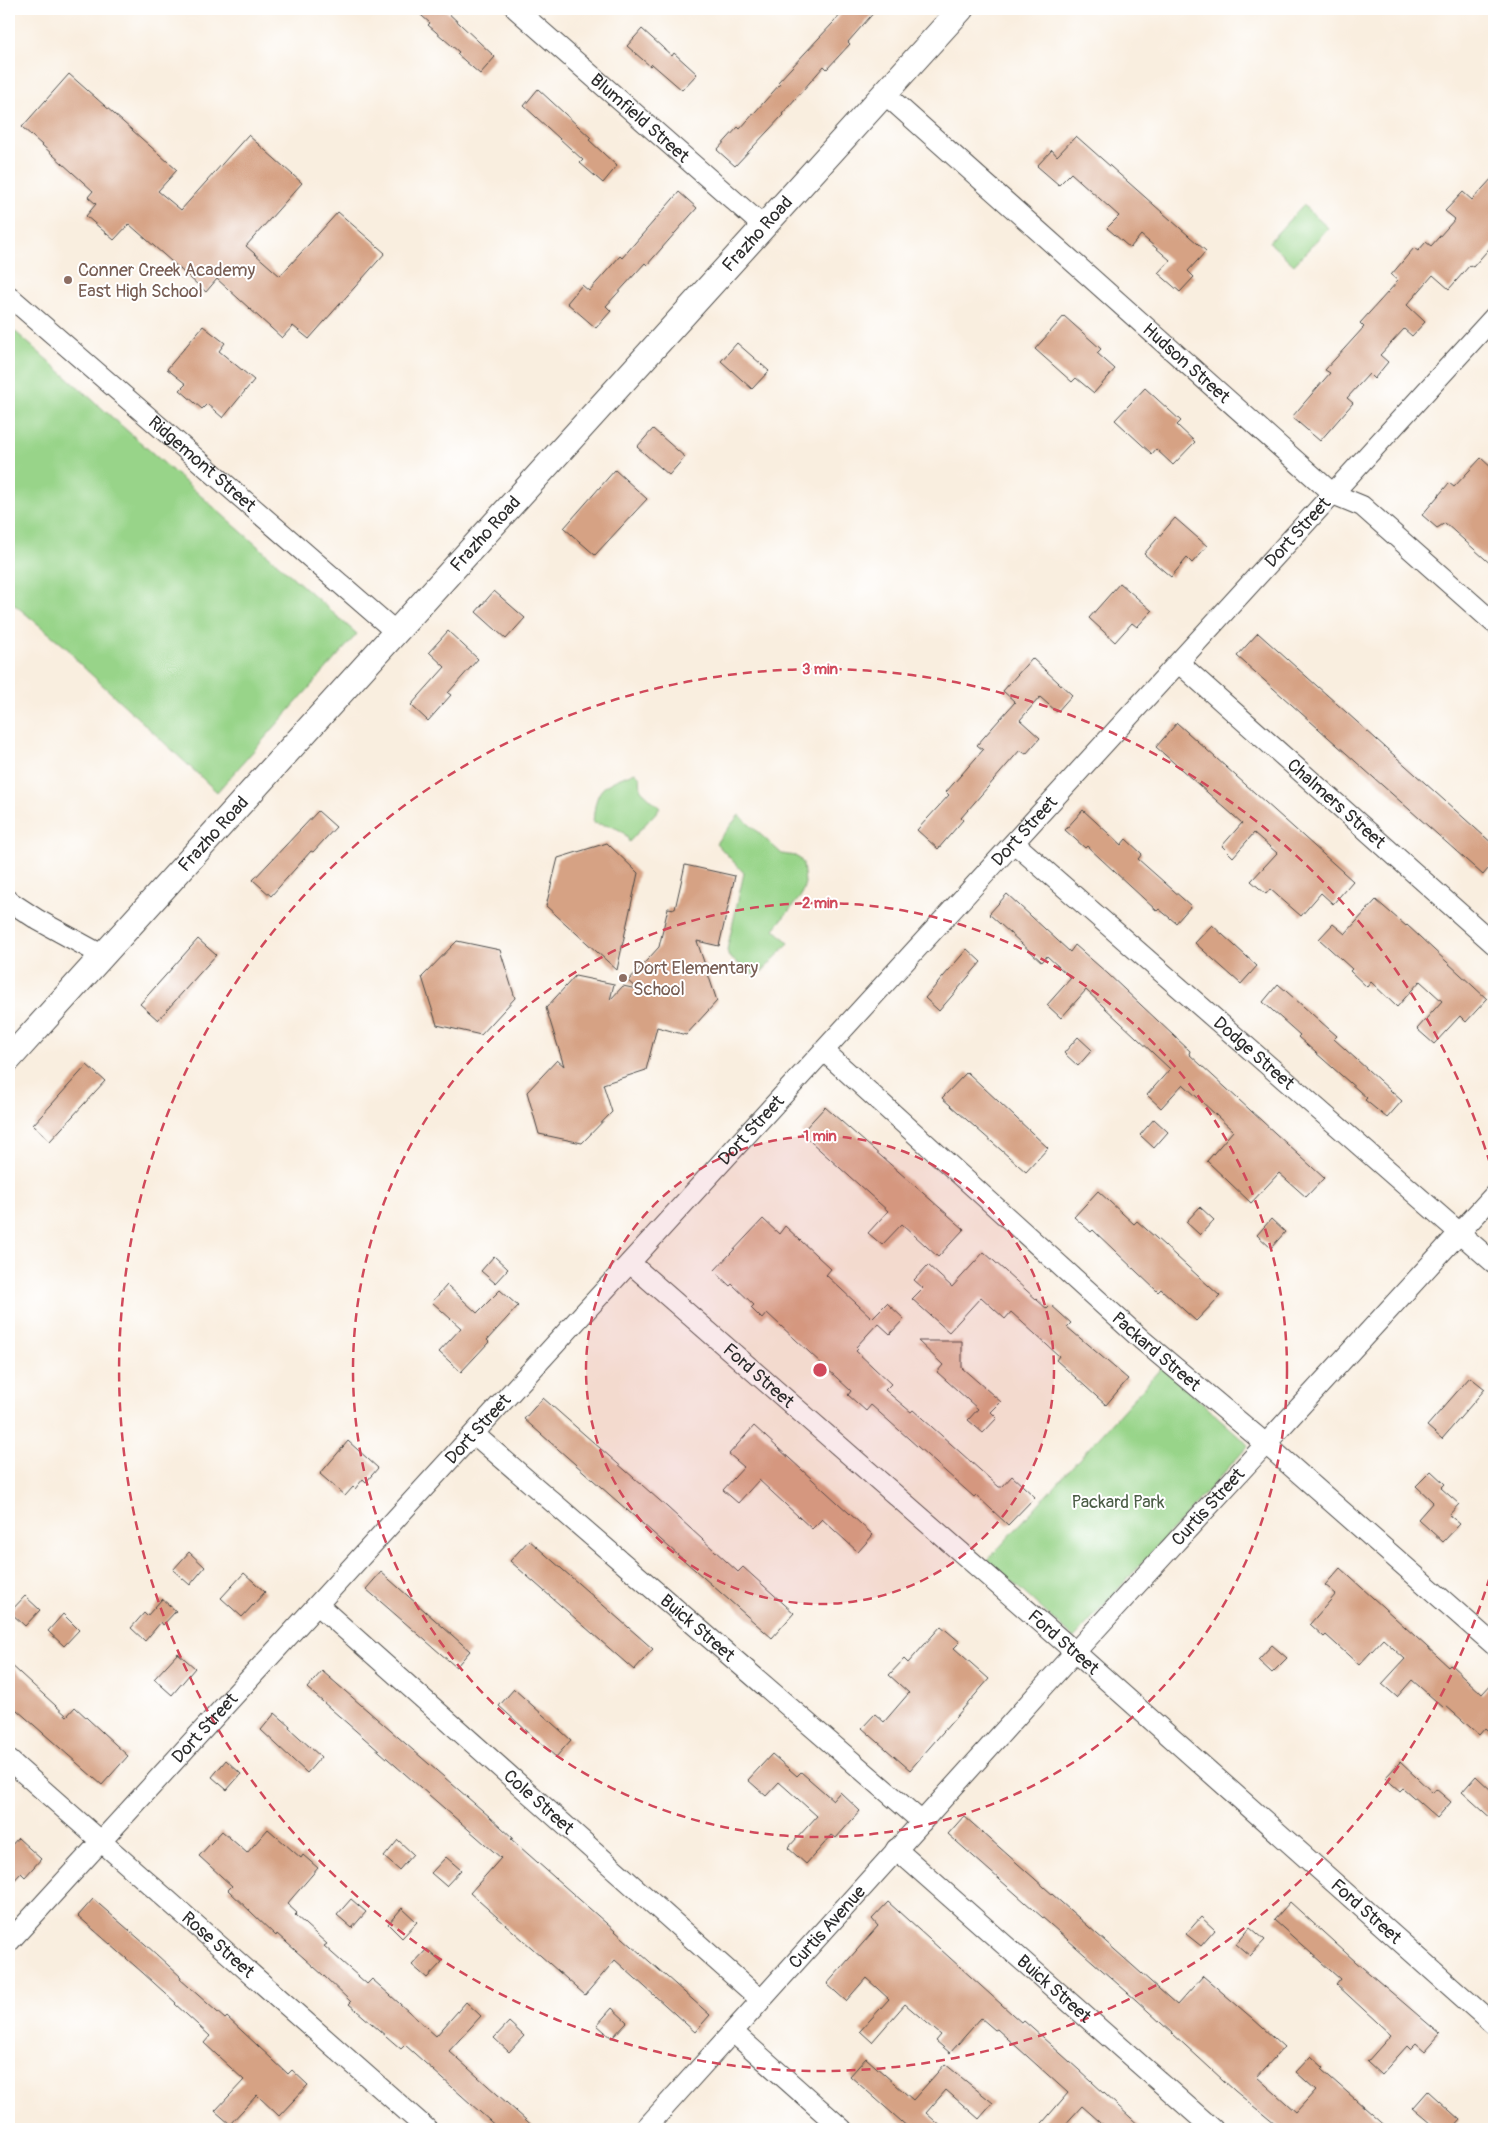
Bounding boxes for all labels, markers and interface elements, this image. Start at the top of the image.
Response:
street label: Blumfield Street [585,69,694,168]
street label: Frazho Road [717,191,798,277]
place label: Conner Creek Academy East High School [78,259,255,303]
marker: Conner Creek Academy East High School [62,274,74,286]
street label: Hudson Street [1137,318,1235,409]
street label: Ridgemont Street [143,411,261,518]
street label: Frazho Road [445,491,526,577]
street label: Dort Street [1260,492,1336,572]
text: 3 min [802,660,838,679]
street label: Chalmers Street [1282,754,1391,854]
street label: Frazho Road [173,791,254,877]
street label: Dort Street [987,791,1063,871]
text: 2 min [802,894,838,913]
place label: Dort Elementary School [633,957,758,1001]
marker: Dort Elementary School [617,972,629,984]
street label: Dodge Street [1208,1012,1300,1096]
street label: Dort Street [713,1090,790,1170]
text: 1 min [803,1127,837,1146]
street label: Packard Street [1107,1307,1206,1397]
street label: Ford Street [718,1339,799,1414]
centre of rings [811,1361,829,1379]
street label: Dort Street [440,1389,517,1469]
street label: Curtis Street [1167,1463,1250,1551]
park label: Packard Park [1072,1491,1165,1514]
street label: Buick Street [655,1589,740,1667]
street label: Ford Street [1023,1605,1104,1680]
street label: Dort Street [167,1688,243,1768]
street label: Cole Street [499,1765,579,1840]
street label: Ford Street [1326,1874,1407,1950]
street label: Curtis Avenue [784,1881,871,1974]
street label: Rose Street [177,1907,260,1984]
street label: Buick Street [1012,1950,1096,2029]

